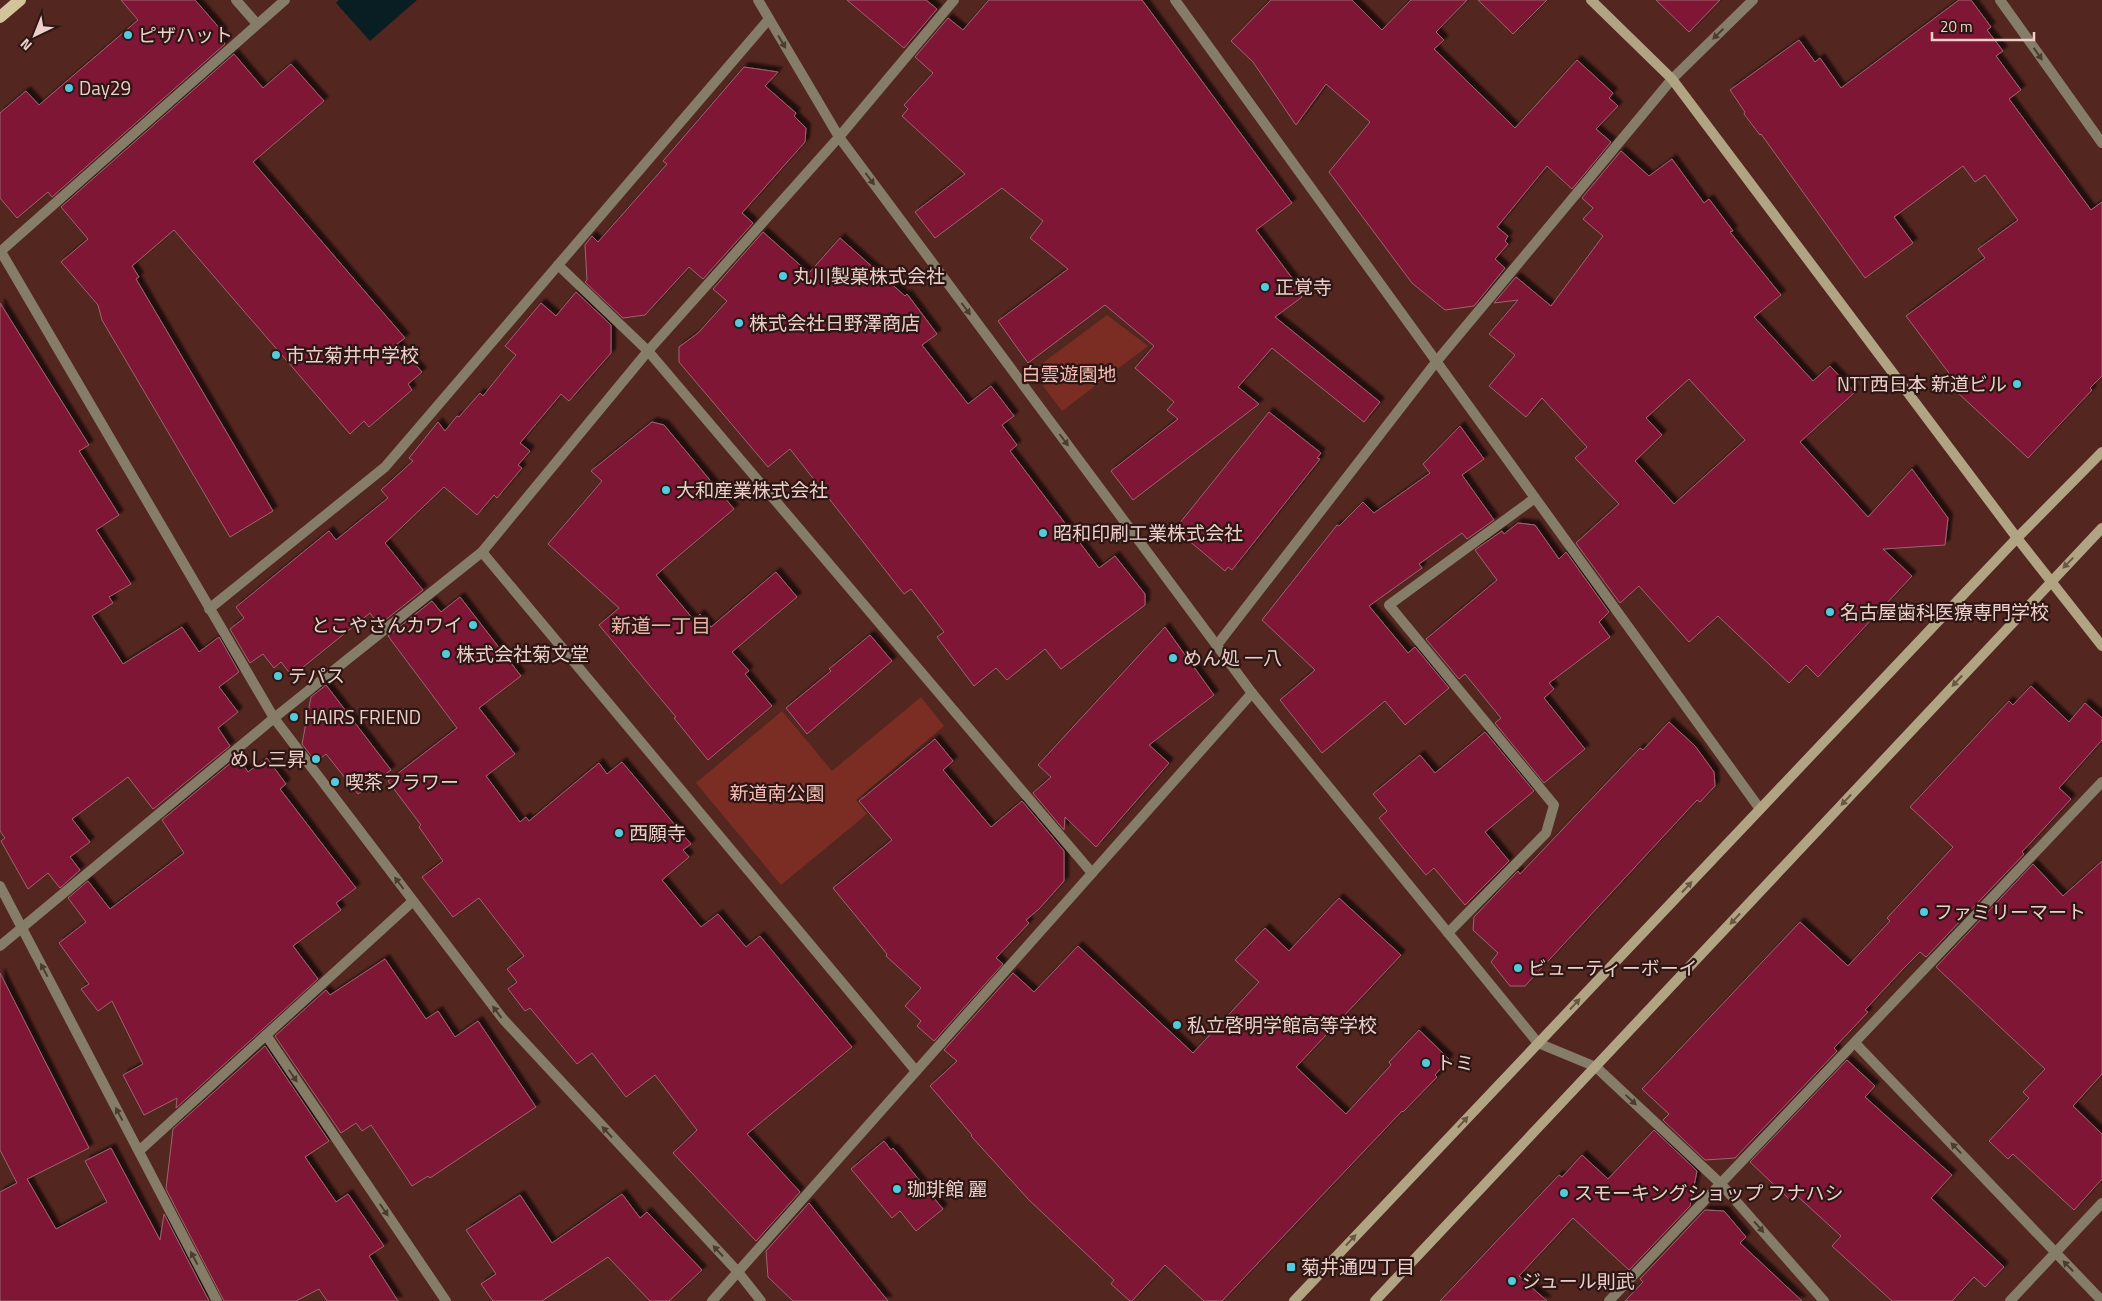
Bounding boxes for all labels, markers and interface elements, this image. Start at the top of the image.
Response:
north arrow [10,10,60,60]
scale bar [1932,10,2034,42]
text: 20 m [1940,15,1973,38]
place label: ピザハット [138,20,233,49]
one-way arrow [1713,28,1725,40]
marker: ピザハット [122,29,134,41]
text: N [15,34,37,56]
one-way arrow [778,36,787,49]
one-way arrow [2033,47,2043,61]
place label: Day29 [79,73,131,102]
marker: Day29 [63,82,75,94]
one-way arrow [864,172,875,185]
place label: 丸川製菓株式会社 [793,261,945,290]
marker: 丸川製菓株式会社 [777,270,789,282]
place label: 正覚寺 [1275,272,1332,301]
marker: 正覚寺 [1259,281,1271,293]
one-way arrow [961,302,972,315]
place label: 株式会社日野澤商店 [749,308,920,337]
marker: 株式会社日野澤商店 [733,317,745,329]
place label: 市立菊井中学校 [286,340,419,369]
marker: 市立菊井中学校 [270,349,282,361]
park label: 白雲遊園地 [1021,359,1117,388]
place label: NTT西日本 新道ビル [1837,369,2007,398]
marker: NTT西日本 新道ビル [2011,378,2023,390]
one-way arrow [1058,433,1069,446]
place label: 大和産業株式会社 [676,475,828,504]
marker: 大和産業株式会社 [660,484,672,496]
place label: 昭和印刷工業株式会社 [1053,518,1243,547]
marker: 昭和印刷工業株式会社 [1037,527,1049,539]
one-way arrow [2062,557,2074,569]
place label: 名古屋歯科医療専門学校 [1840,597,2049,626]
marker: 名古屋歯科医療専門学校 [1824,606,1836,618]
place label: とこやさんカワイ [311,610,463,639]
district label: 新道一丁目 [611,610,711,641]
marker: とこやさんカワイ [467,619,479,631]
place label: 株式会社菊文堂 [456,639,589,668]
place label: めん処 一八 [1183,643,1282,672]
marker: 株式会社菊文堂 [440,648,452,660]
marker: めん処 一八 [1167,652,1179,664]
place label: テパス [288,661,345,690]
marker: テパス [272,670,284,682]
one-way arrow [1951,675,1963,687]
place label: HAIRS FRIEND [304,702,421,731]
marker: HAIRS FRIEND [288,711,300,723]
place label: めし三昇 [230,744,306,773]
marker: めし三昇 [310,753,322,765]
place label: 喫茶フラワー [345,767,459,796]
marker: 喫茶フラワー [329,776,341,788]
park label: 新道南公園 [729,778,825,807]
one-way arrow [1840,794,1852,806]
place label: 西願寺 [629,818,686,847]
marker: 西願寺 [613,827,625,839]
one-way arrow [394,876,404,890]
one-way arrow [1681,881,1693,893]
place label: ファミリーマート [1934,897,2086,926]
marker: ファミリーマート [1918,906,1930,918]
one-way arrow [1729,912,1741,924]
place label: ビューティーボーイ [1528,953,1698,982]
one-way arrow [40,962,48,977]
marker: ビューティーボーイ [1512,962,1524,974]
one-way arrow [1569,999,1581,1011]
one-way arrow [492,1006,503,1019]
place label: 私立啓明学館高等学校 [1187,1010,1377,1039]
marker: 私立啓明学館高等学校 [1171,1019,1183,1031]
place label: トミ [1436,1048,1474,1077]
marker: トミ [1420,1057,1432,1069]
one-way arrow [289,1069,298,1082]
one-way arrow [1625,1094,1637,1106]
one-way arrow [115,1107,123,1121]
one-way arrow [1457,1117,1469,1129]
one-way arrow [602,1125,613,1138]
one-way arrow [1950,1142,1962,1154]
place label: 珈琲館 麗 [907,1174,987,1203]
place label: スモーキングショップ フナハシ [1574,1178,1844,1207]
marker: 珈琲館 麗 [891,1183,903,1195]
marker: スモーキングショップ フナハシ [1558,1187,1570,1199]
one-way arrow [380,1203,389,1217]
one-way arrow [1753,1220,1765,1232]
one-way arrow [1345,1235,1357,1247]
one-way arrow [712,1245,724,1257]
one-way arrow [190,1251,198,1265]
place label: 菊井通四丁目 [1301,1252,1415,1281]
one-way arrow [2062,1260,2074,1272]
marker: 菊井通四丁目 [1285,1261,1297,1273]
place label: ジュール則武 [1522,1266,1635,1295]
marker: ジュール則武 [1506,1275,1518,1287]

